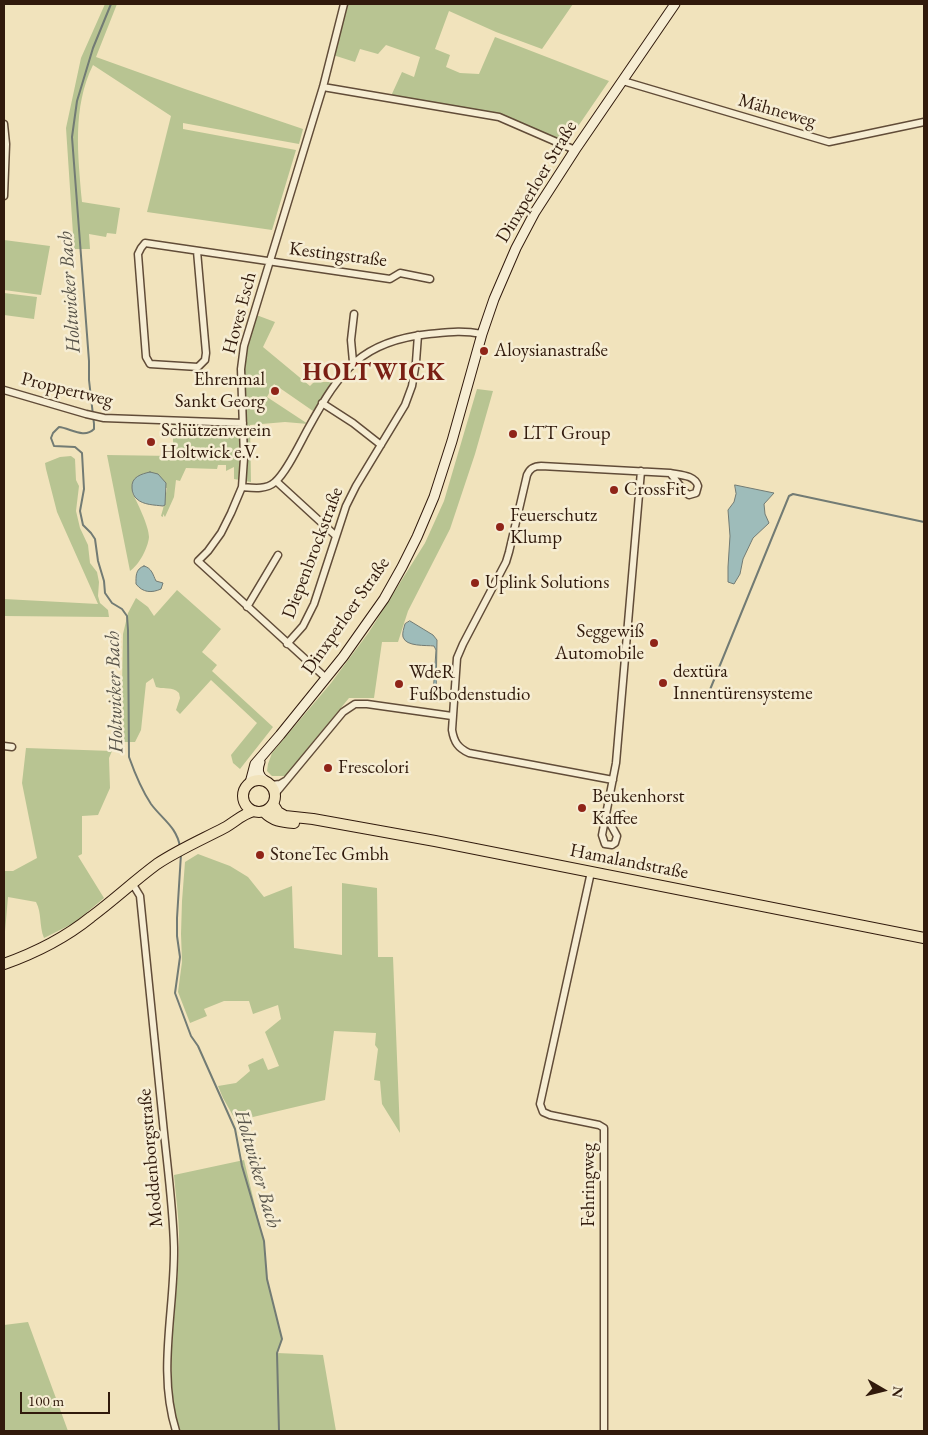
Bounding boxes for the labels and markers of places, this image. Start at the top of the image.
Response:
place label: Aloysianastraße [494,340,608,362]
marker: Aloysianastraße [478,345,490,357]
place label: Ehrenmal Sankt Georg [175,369,265,413]
marker: Ehrenmal Sankt Georg [269,385,281,397]
place label: Schützenverein Holtwick e.V. [161,420,271,464]
place label: LTT Group [523,423,611,445]
marker: LTT Group [507,428,519,440]
marker: Schützenverein Holtwick e.V. [145,436,157,448]
place label: CrossFit [624,479,686,501]
marker: CrossFit [608,484,620,496]
place label: Feuerschutz Klump [510,505,597,549]
marker: Feuerschutz Klump [494,521,506,533]
place label: Uplink Solutions [485,572,609,594]
marker: Uplink Solutions [469,577,481,589]
place label: Seggewiß Automobile [555,621,644,665]
marker: Seggewiß Automobile [648,637,660,649]
place label: dextüra Innentürensysteme [673,661,813,705]
place label: WdeR Fußbodenstudio [409,662,530,706]
marker: dextüra Innentürensysteme [657,677,669,689]
marker: WdeR Fußbodenstudio [393,678,405,690]
place label: Frescolori [338,757,409,779]
marker: Frescolori [322,762,334,774]
place label: Beukenhorst Kaffee [592,786,685,830]
marker: Beukenhorst Kaffee [576,802,588,814]
place label: StoneTec Gmbh [270,844,389,866]
marker: StoneTec Gmbh [254,849,266,861]

